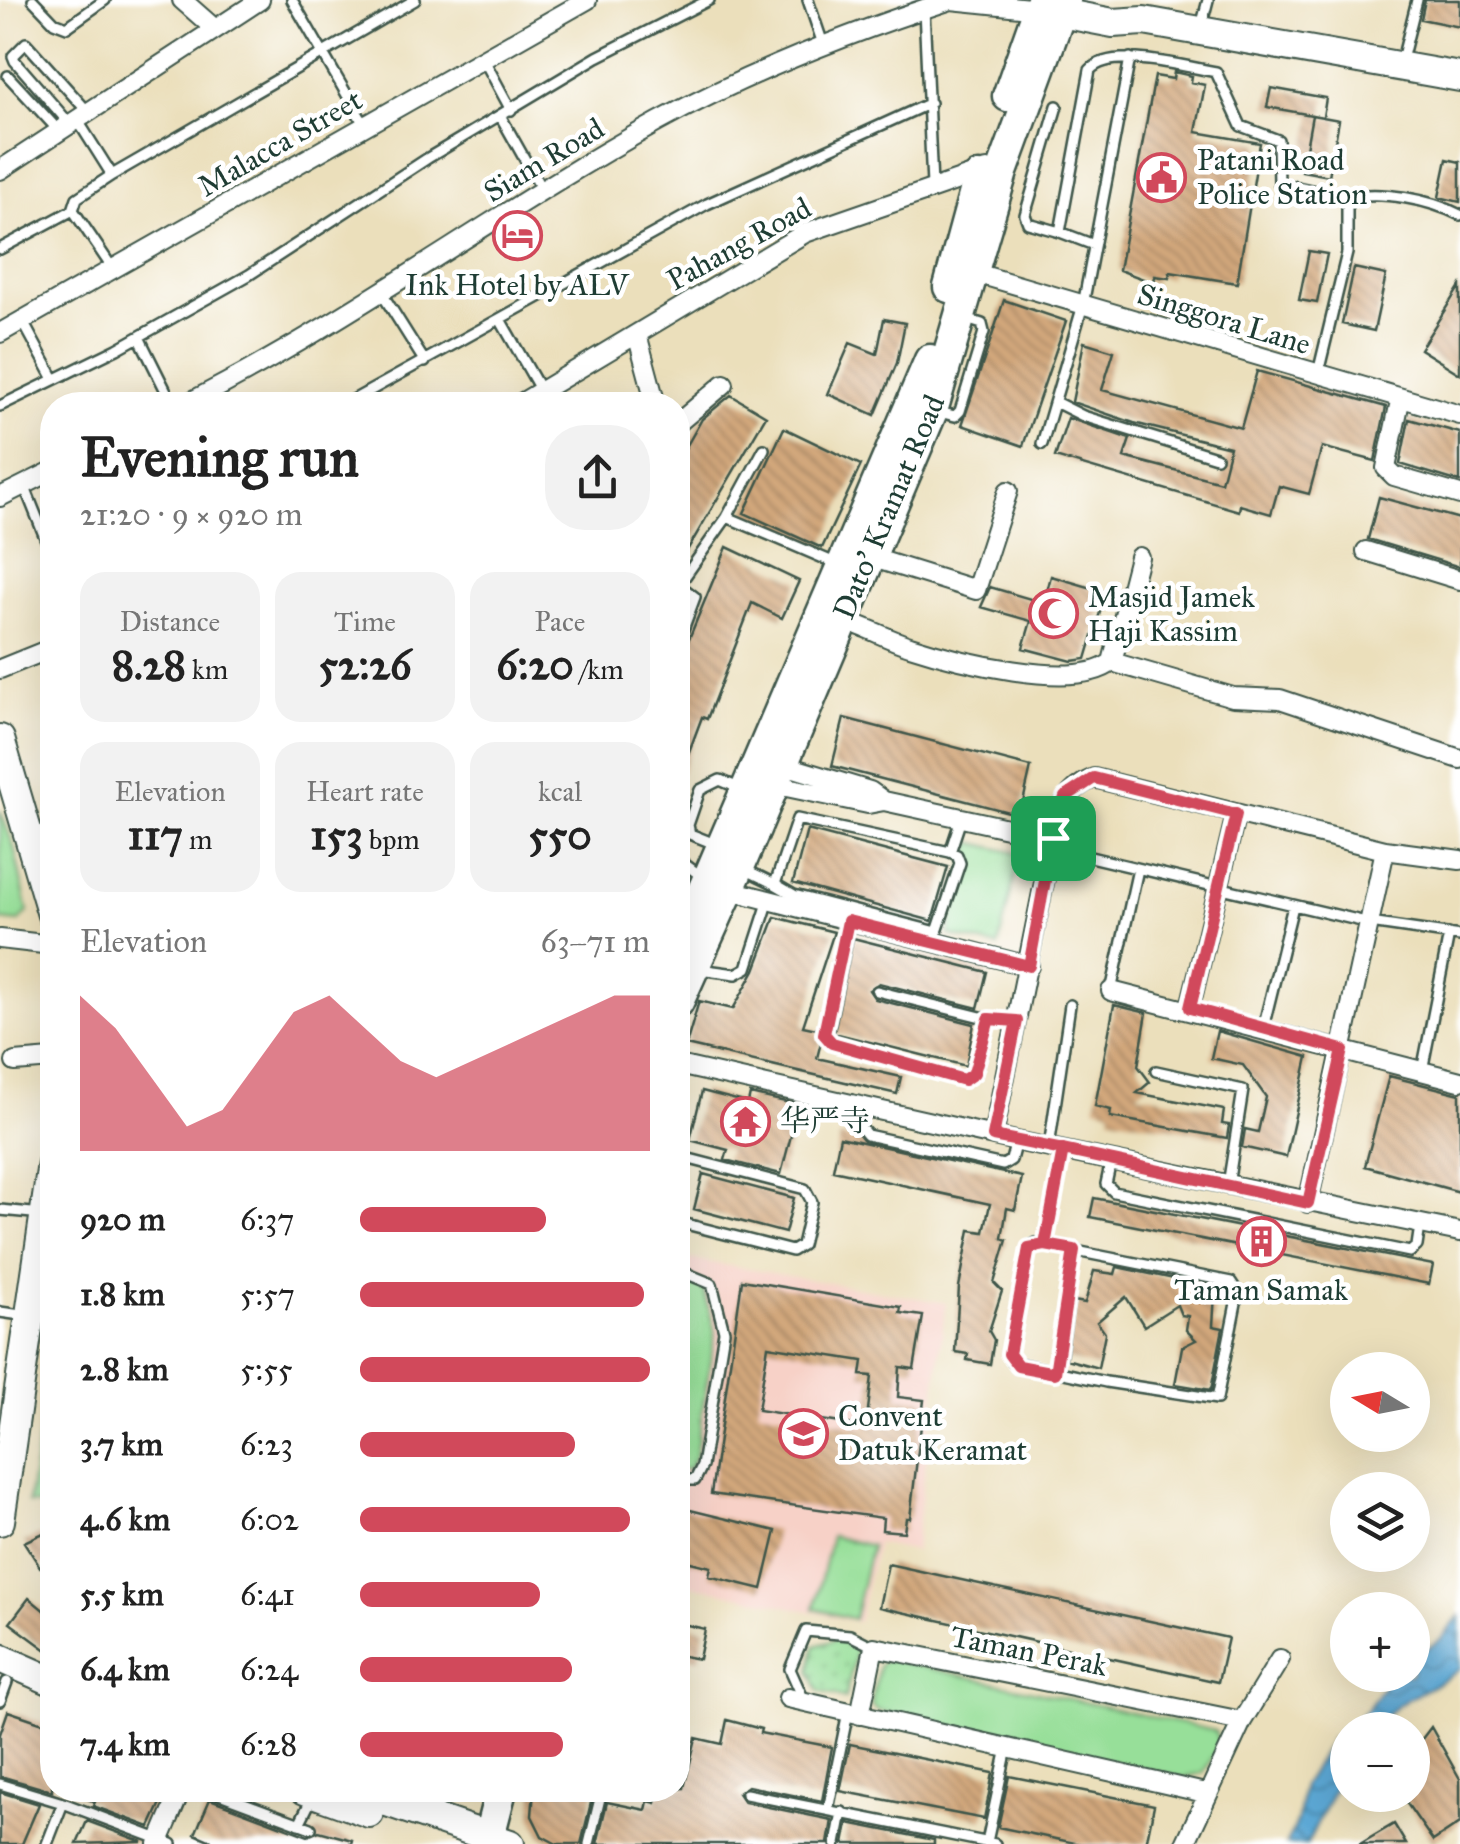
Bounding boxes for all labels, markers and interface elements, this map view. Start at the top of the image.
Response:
street label: Malacca Street [192,81,369,204]
street label: Siam Road [477,110,611,210]
place label: Patani Road Police Station [1197,142,1367,212]
public building icon: Patani Road Police Station [1136,151,1188,203]
street label: Pahang Road [661,190,817,298]
hotel icon: Ink Hotel by ALV [491,210,543,262]
place label: Ink Hotel by ALV [405,267,630,303]
street label: Singgora Lane [1133,276,1315,362]
street label: Dato' Kramat Road [825,389,953,625]
text: Evening run [80,424,359,491]
button: share [545,425,650,530]
text: 21:20 · 9 × 920 m [80,495,303,534]
place label: Masjid Jamek Haji Kassim [1088,579,1255,649]
mosque icon: Masjid Jamek Haji Kassim [1027,588,1079,640]
text: Distance [120,604,220,639]
text: Time [334,604,396,639]
text: Pace [535,604,585,639]
text: 8.28 [112,639,186,691]
text: 52:26 [318,639,412,691]
text: 6:20 [496,639,574,691]
text: km [186,652,228,687]
text: /km [574,652,624,687]
text: Elevation [114,774,226,809]
text: Heart rate [306,774,424,809]
text: kcal [538,774,582,809]
pin [1011,796,1096,881]
text: 117 [127,809,183,861]
text: 153 [310,809,363,861]
text: 550 [528,809,592,861]
icon: arrive [1026,811,1081,866]
text: m [183,822,213,857]
text: bpm [363,822,420,857]
text: Elevation [80,922,207,961]
text: 63–71 m [541,922,650,961]
temple icon: 华严寺 [719,1095,771,1147]
place label: 华严寺 [780,1103,870,1139]
text: 920 m [80,1200,165,1239]
text: 6:37 [240,1200,294,1239]
building icon: Taman Samak [1235,1215,1287,1267]
place label: Taman Samak [1174,1272,1348,1308]
text: 1.8 km [80,1275,165,1314]
text: 5:57 [240,1275,295,1314]
text: 2.8 km [80,1350,169,1389]
text: 5:55 [240,1350,293,1389]
north arrow [1330,1352,1430,1452]
map controls [1330,1352,1430,1812]
place label: Convent Datuk Keramat [838,1398,1028,1468]
school or university icon: Convent Datuk Keramat [777,1407,829,1459]
text: 3.7 km [80,1425,163,1464]
text: 6:23 [240,1425,293,1464]
button: layers [1330,1472,1430,1572]
text: 4.6 km [80,1500,170,1539]
text: 6:02 [240,1500,299,1539]
text: 5.5 km [80,1575,164,1614]
text: 6:41 [240,1575,295,1614]
button: + [1330,1592,1430,1692]
street label: Taman Perak [948,1618,1110,1684]
text: 6.4 km [80,1650,170,1689]
text: 6:24 [240,1650,298,1689]
button: − [1330,1712,1430,1812]
text: 7.4 km [80,1725,170,1764]
text: 6:28 [240,1725,297,1764]

